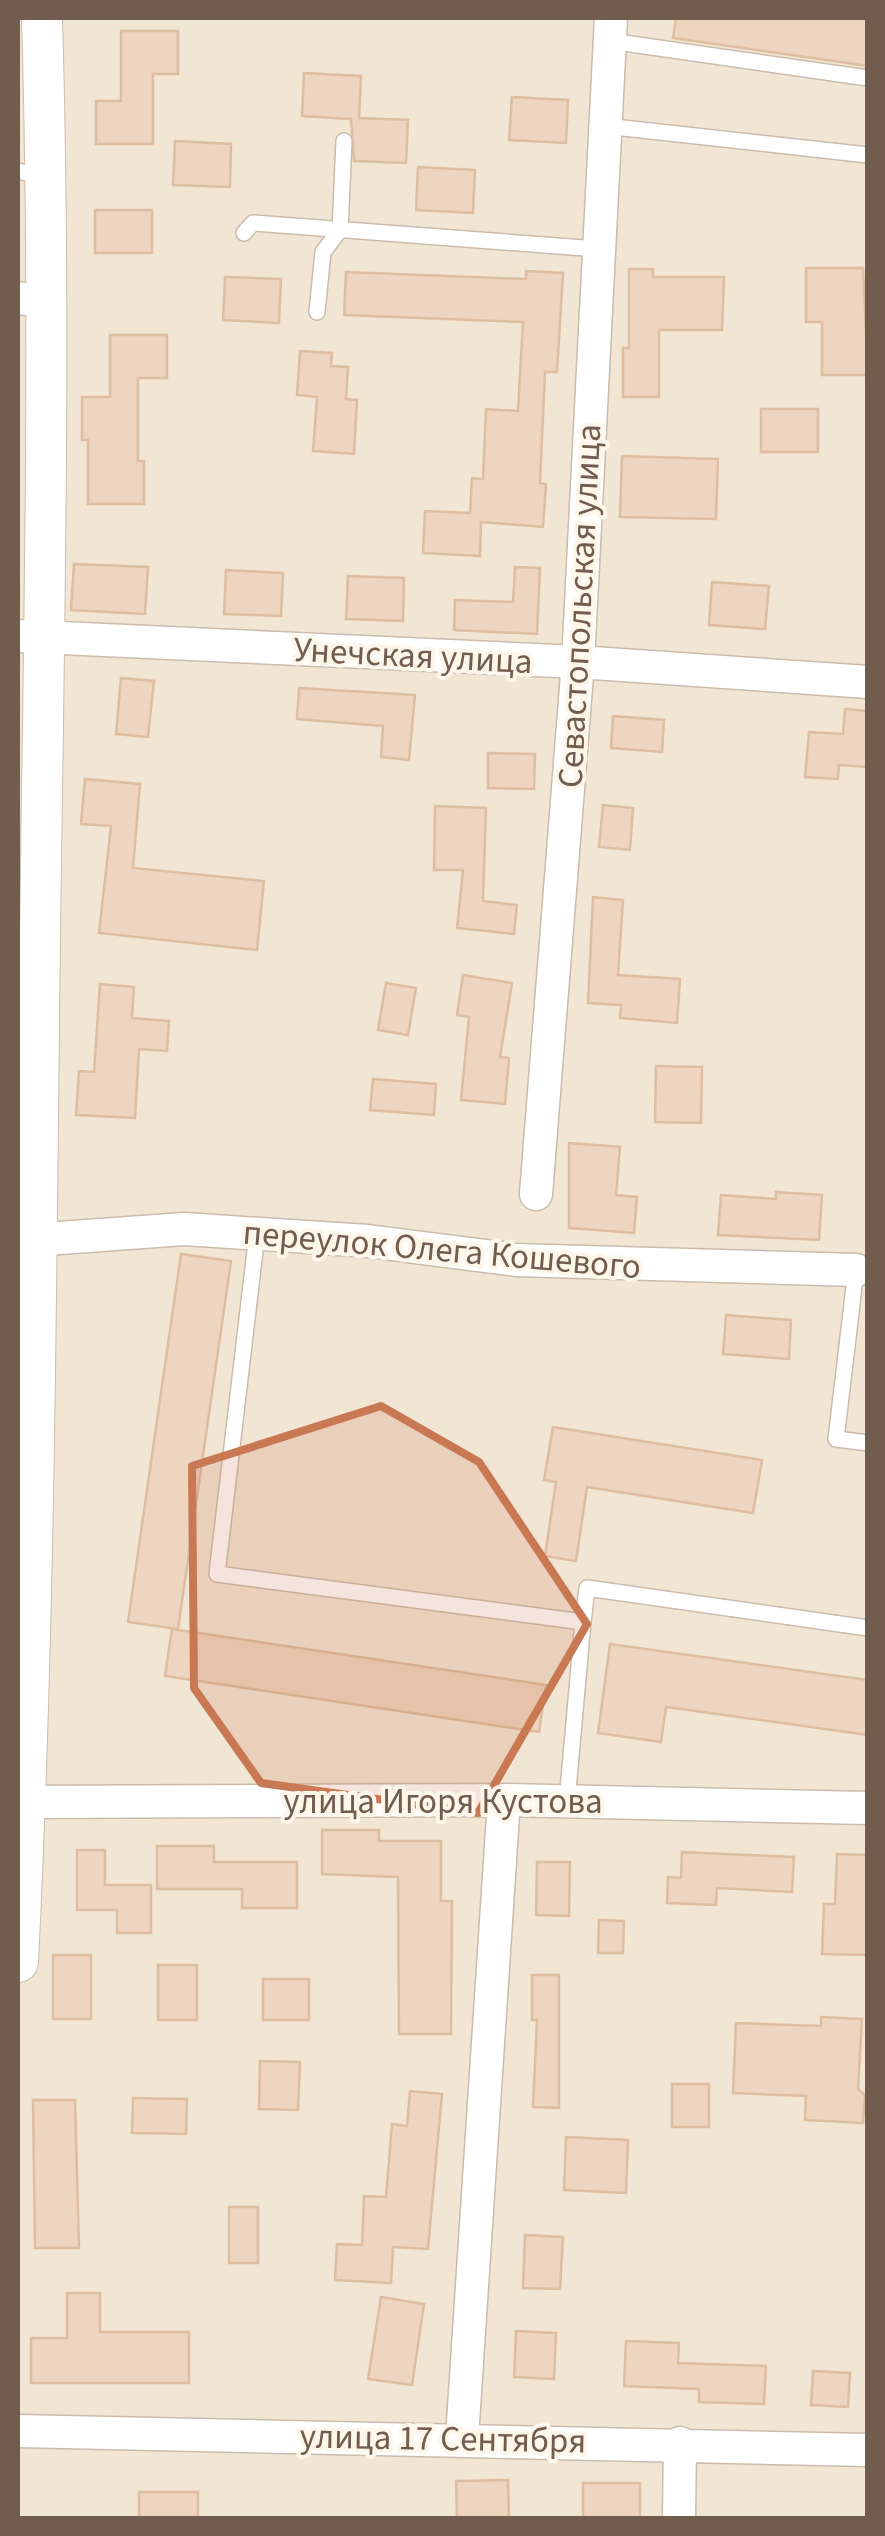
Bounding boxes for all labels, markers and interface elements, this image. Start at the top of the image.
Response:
street label: Севастопольская улица [545,423,615,789]
street label: Унечская улица [292,625,534,687]
street label: переулок Олега Кошевого [241,1208,643,1292]
street label: улица Игоря Кустова [283,1777,603,1827]
street label: улица 17 Сентября [299,2412,587,2466]

